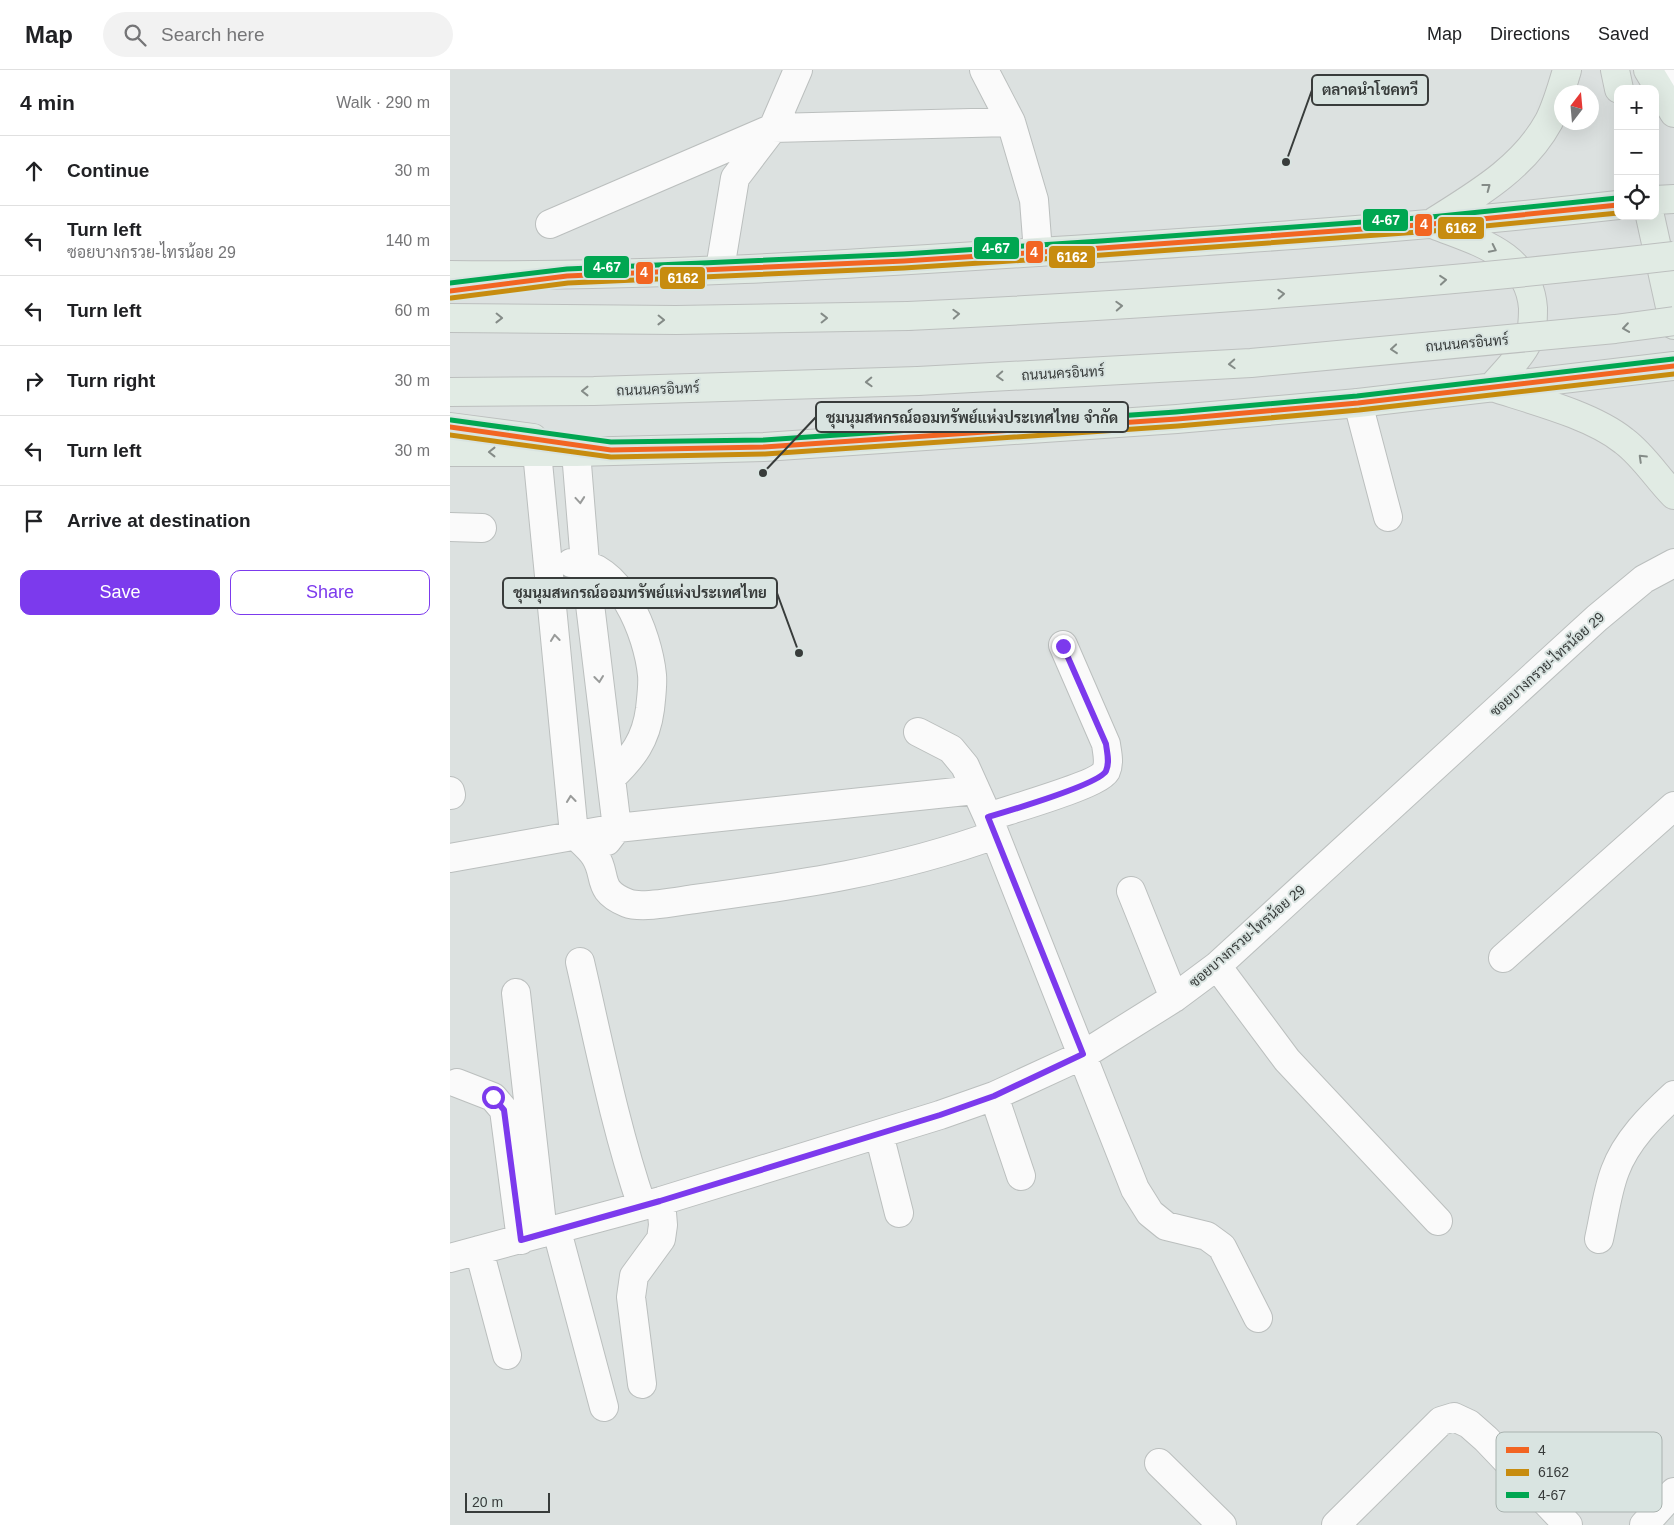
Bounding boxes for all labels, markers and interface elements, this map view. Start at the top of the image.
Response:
search box [103,12,453,57]
text: Map [25,21,73,48]
icon: search [121,21,149,49]
text: Search here [161,24,265,45]
text: Map [1427,24,1462,44]
text: Directions [1490,24,1570,44]
text: Saved [1598,24,1649,44]
callout: ตลาดนำโชคทวี [1312,75,1428,105]
text: ตลาดนำโชคทวี [1322,79,1418,98]
north arrow [1554,85,1599,130]
map controls [1614,85,1659,220]
button: + [1614,85,1659,130]
text: 4 min [20,91,75,114]
text: Walk · 290 m [336,94,430,111]
button: − [1614,130,1659,175]
icon: ahead [20,157,48,185]
text: Continue [67,160,149,181]
text: 30 m [394,162,430,179]
button: locate [1614,175,1659,220]
one-way arrow [1481,184,1491,193]
line badge: 4-67 [1362,208,1409,232]
text: 4-67 [1372,212,1400,228]
line badge: 4 [1414,213,1433,237]
text: 4 [1420,216,1428,232]
line badge: 6162 [1437,216,1485,240]
text: Turn left [67,219,142,240]
text: 6162 [1445,220,1477,236]
icon: left [20,227,48,255]
text: 140 m [386,232,430,249]
line badge: 4-67 [973,236,1020,260]
text: 4-67 [982,240,1010,256]
line badge: 4 [1025,240,1044,264]
one-way arrow [1488,243,1497,253]
text: ซอยบางกรวย-ไทรน้อย 29 [67,244,236,261]
text: 4 [1030,244,1038,260]
line badge: 6162 [1048,245,1096,269]
text: 6162 [1056,249,1088,265]
line badge: 4-67 [583,255,630,279]
text: 4-67 [593,259,621,275]
line badge: 4 [635,261,654,285]
text: 4 [640,264,648,280]
line badge: 6162 [659,266,706,290]
text: 6162 [667,270,699,286]
one-way arrow [1439,275,1447,286]
one-way arrow [1277,289,1285,300]
icon: left [20,297,48,325]
text: Turn left [67,300,142,321]
one-way arrow [1115,301,1123,312]
text: 60 m [394,302,430,319]
one-way arrow [953,309,961,319]
one-way arrow [820,312,828,323]
one-way arrow [495,313,503,323]
one-way arrow [657,314,665,325]
one-way arrow [1621,322,1630,332]
street label: ถนนนครอินทร์ [1425,330,1509,355]
one-way arrow [1390,344,1398,355]
one-way arrow [1228,358,1236,369]
street label: ถนนนครอินทร์ [1021,362,1105,383]
icon: right [20,367,48,395]
text: Turn right [67,370,155,391]
one-way arrow [996,371,1004,382]
text: 30 m [394,372,430,389]
one-way arrow [865,377,873,388]
street label: ถนนนครอินทร์ [616,379,700,398]
one-way arrow [580,386,588,396]
callout: ชุมนุมสหกรณ์ออมทรัพย์แห่งประเทศไทย จำกัด [816,402,1128,432]
text: ชุมนุมสหกรณ์ออมทรัพย์แห่งประเทศไทย จำกัด [826,408,1118,429]
icon: left [20,437,48,465]
text: Turn left [67,440,142,461]
text: 30 m [394,442,430,459]
one-way arrow [488,447,496,457]
one-way arrow [1639,455,1648,464]
one-way arrow [575,497,586,505]
icon: arrive [20,507,48,535]
text: Arrive at destination [67,510,251,531]
button: Save [20,570,220,615]
button: Share [230,570,430,615]
callout: ชุมนุมสหกรณ์ออมทรัพย์แห่งประเทศไทย [503,578,777,608]
text: ชุมนุมสหกรณ์ออมทรัพย์แห่งประเทศไทย [513,583,767,604]
street label: ซอยบางกรวย-ไทรน้อย 29 [1486,608,1607,719]
one-way arrow [549,633,560,641]
route end [1052,635,1075,658]
one-way arrow [594,675,604,684]
one-way arrow [565,795,576,803]
street label: ซอยบางกรวย-ไทรน้อย 29 [1185,881,1308,991]
route start [482,1086,505,1109]
legend [1496,1432,1662,1512]
text: 4 [1538,1442,1546,1458]
text: 6162 [1538,1464,1569,1480]
text: 4-67 [1538,1487,1566,1503]
scale bar [465,1490,550,1513]
text: 20 m [472,1494,503,1510]

